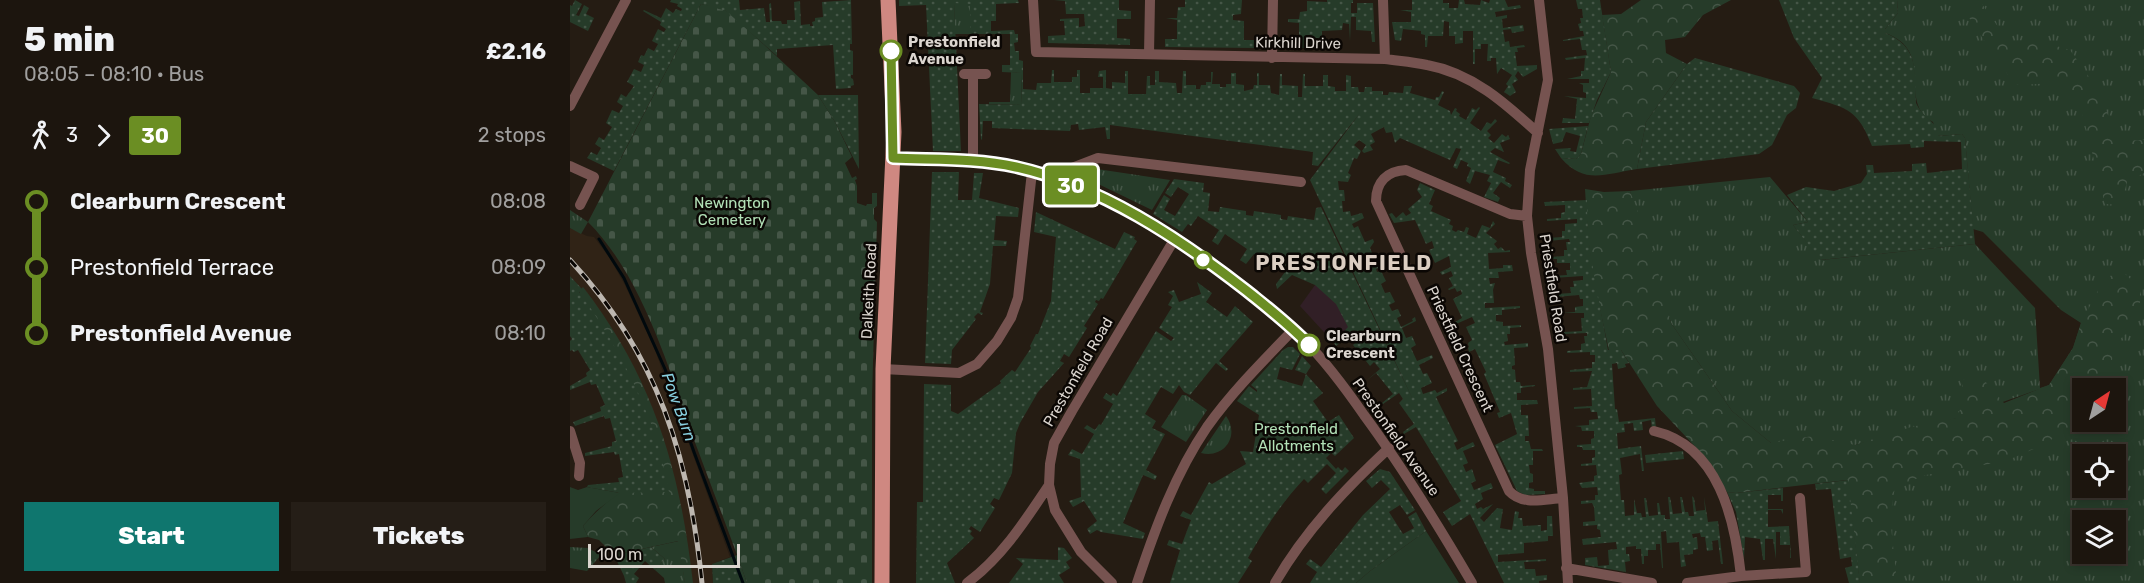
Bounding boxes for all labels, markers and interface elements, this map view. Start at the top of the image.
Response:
text: 5 min [24,20,115,59]
place label: Prestonfield Avenue [908,33,1001,68]
street label: Kirkhill Drive [1255,33,1341,53]
text: £2.16 [486,38,546,65]
marker: Prestonfield Avenue [880,40,902,62]
text: 08:05 – 08:10 · Bus [24,62,204,86]
icon: walk [24,119,57,152]
icon: forward [87,119,120,152]
text: 3 [66,123,78,147]
text: 30 [141,123,169,148]
text: 2 stops [478,123,546,147]
line badge: 30 [1044,166,1098,204]
text: 30 [1057,173,1085,198]
text: Clearburn Crescent [70,188,286,215]
text: 08:08 [490,189,546,213]
park label: Newington Cemetery [694,194,770,229]
street label: Priestfield Road [1536,233,1570,343]
street label: Dalkeith Road [858,243,880,339]
district label: PRESTONFIELD [1255,250,1433,275]
unlabelled marker [1194,251,1212,269]
text: Prestonfield Terrace [70,254,274,281]
text: 08:09 [491,255,546,279]
street label: Priestfield Crescent [1423,283,1497,415]
street label: Prestonfield Road [1039,314,1117,430]
text: Prestonfield Avenue [70,320,292,347]
text: 08:10 [494,321,546,345]
place label: Clearburn Crescent [1326,327,1401,362]
marker: Clearburn Crescent [1298,334,1320,356]
water label: Pow Burn [658,370,700,444]
street label: Prestonfield Avenue [1349,375,1443,499]
north arrow [2072,378,2126,432]
map controls [2072,378,2126,564]
park label: Prestonfield Allotments [1254,420,1338,455]
button: locate [2072,444,2126,498]
button: Start [24,502,279,571]
button: Tickets [291,502,546,571]
button: layers [2072,510,2126,564]
scale bar [588,541,740,568]
text: 100 m [597,545,642,564]

